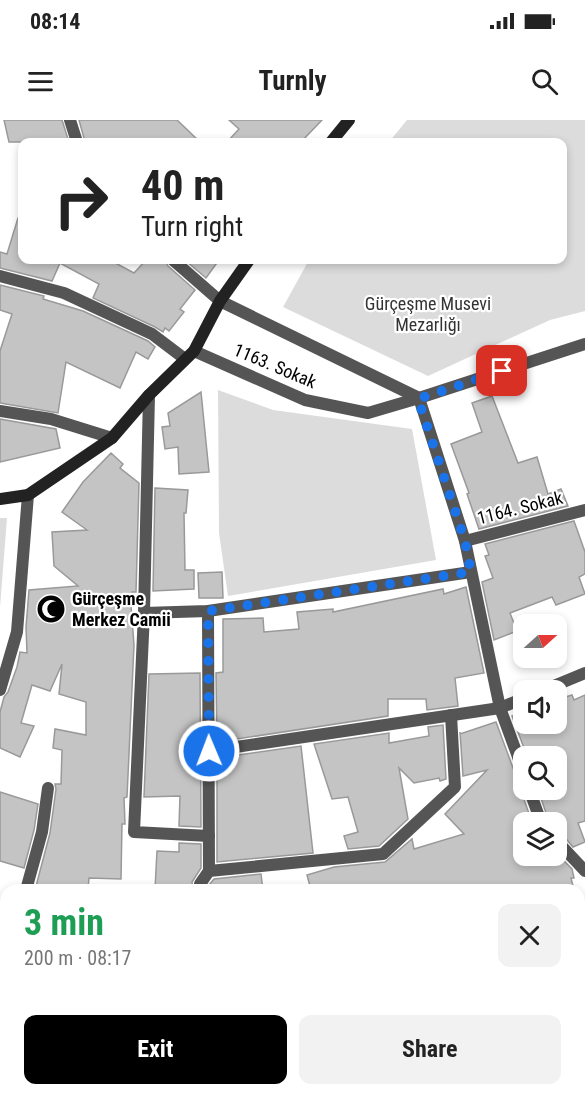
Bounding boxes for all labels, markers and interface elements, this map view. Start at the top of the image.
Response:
text: 08:14 [30,9,81,34]
icon: menu [24,65,57,98]
text: Turnly [258,65,327,97]
icon: search [528,65,561,98]
text: 40 m [141,161,224,210]
icon: right [42,162,120,240]
text: Turn right [141,211,243,243]
park label: Gürçeşme Musevi Mezarlığı [365,293,491,335]
street label: 1163. Sokak [231,339,320,392]
pin [476,345,527,396]
icon: arrive [485,354,518,387]
street label: 1164. Sokak [475,487,565,528]
place label: Gürçeşme Merkez Camii [72,588,171,630]
mosque icon: Gürçeşme Merkez Camii [35,593,67,625]
north arrow [513,614,567,668]
map controls [513,614,567,866]
button: sound [513,680,567,734]
position arrow [177,719,241,783]
button: search [513,746,567,800]
button: layers [513,812,567,866]
text: 3 min [24,902,104,944]
button: close [498,904,561,967]
text: 200 m · 08:17 [24,946,131,970]
button: Exit [24,1015,287,1084]
button: Share [299,1015,561,1084]

